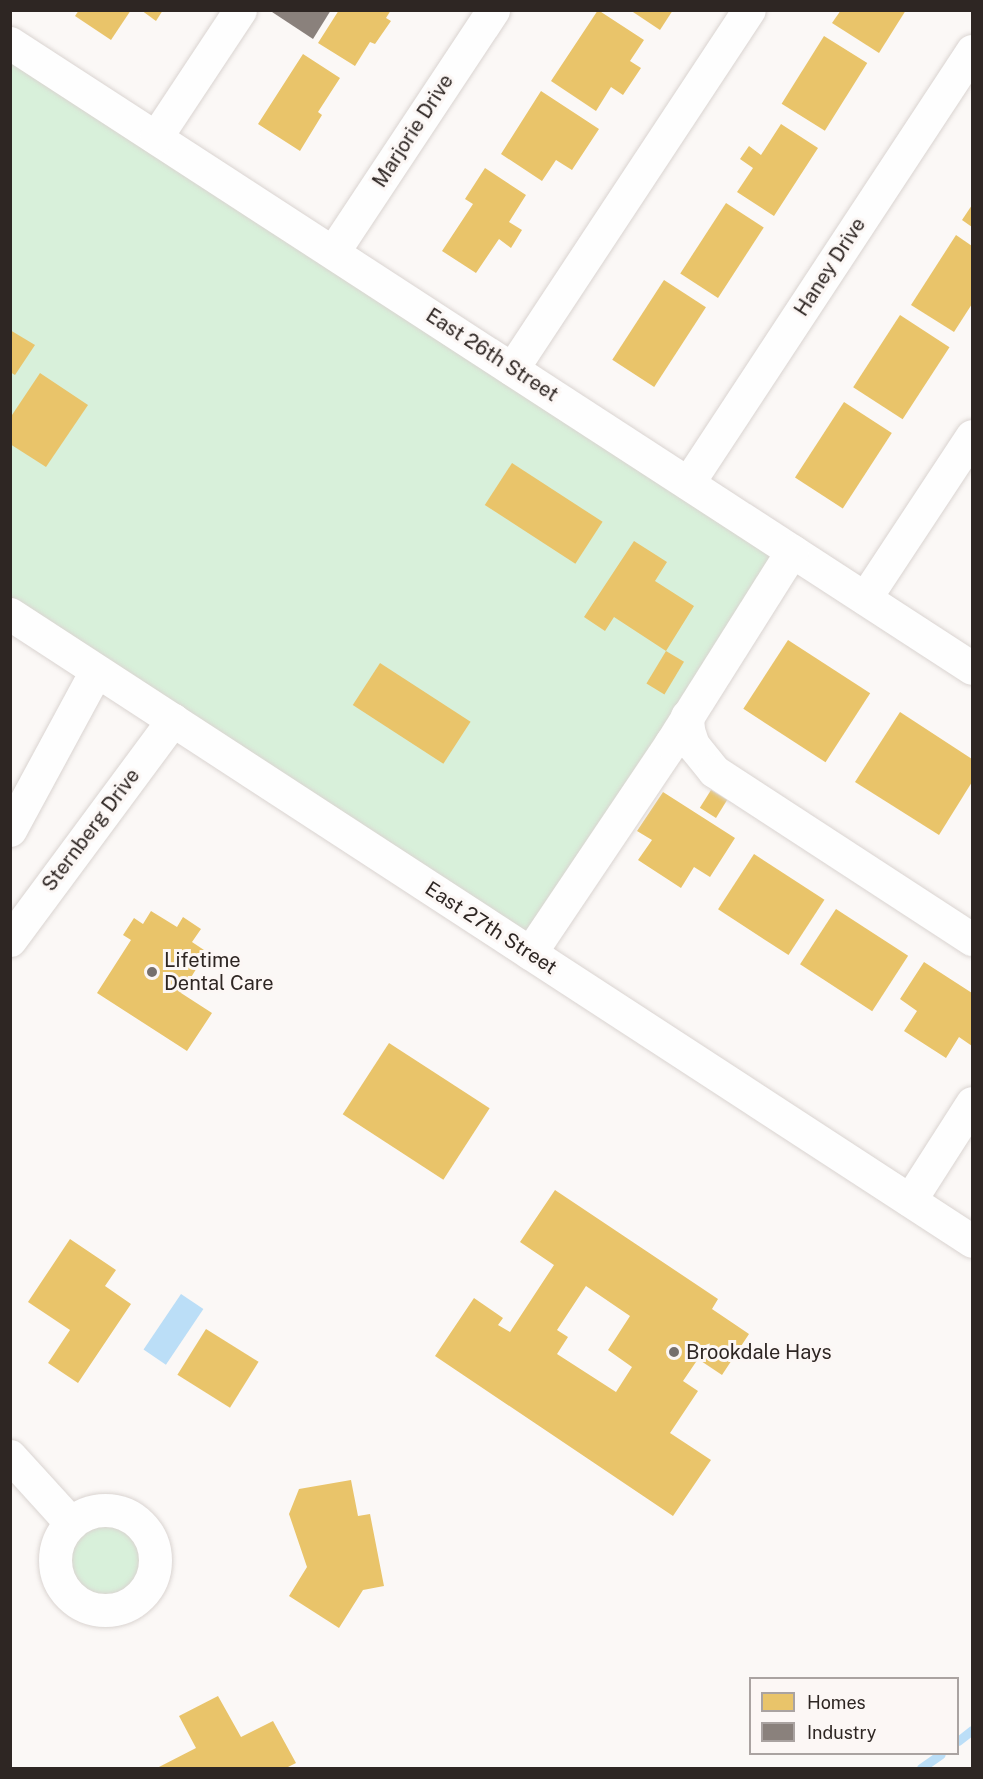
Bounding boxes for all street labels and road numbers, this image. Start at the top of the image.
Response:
street label: Marjorie Drive [368,70,458,192]
street label: Haney Drive [789,213,871,321]
street label: East 26th Street [421,303,563,407]
street label: Sternberg Drive [37,764,145,896]
street label: East 27th Street [421,876,561,980]

